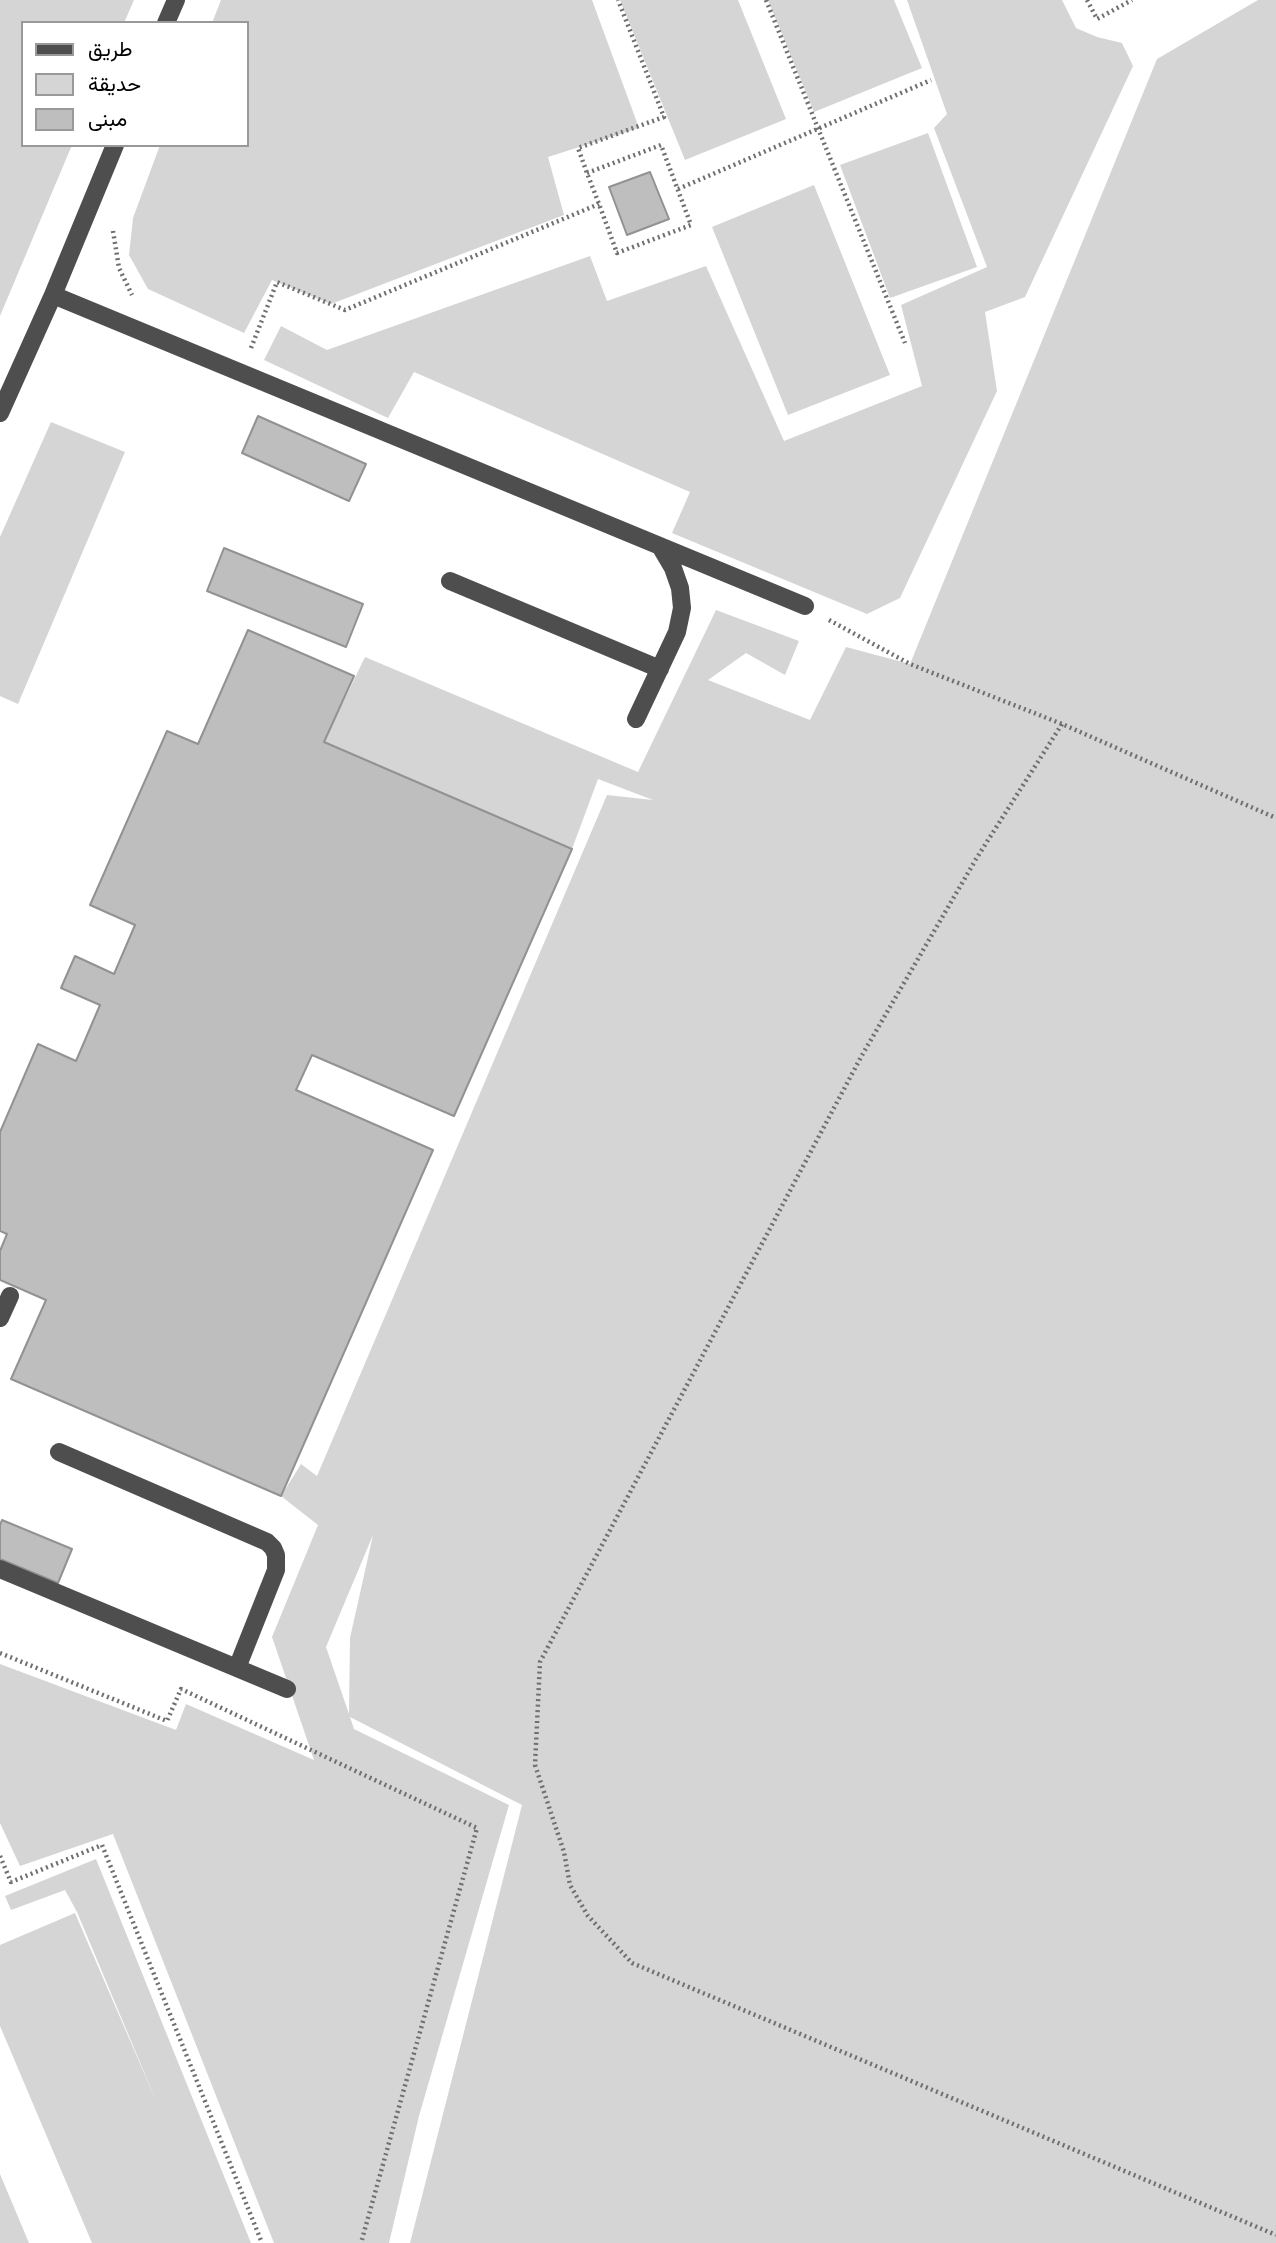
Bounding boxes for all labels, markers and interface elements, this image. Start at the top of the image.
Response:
legend [21,21,248,147]
text: طريق [88,32,133,64]
text: حديقة [88,67,141,99]
text: مبنى [88,102,127,134]

